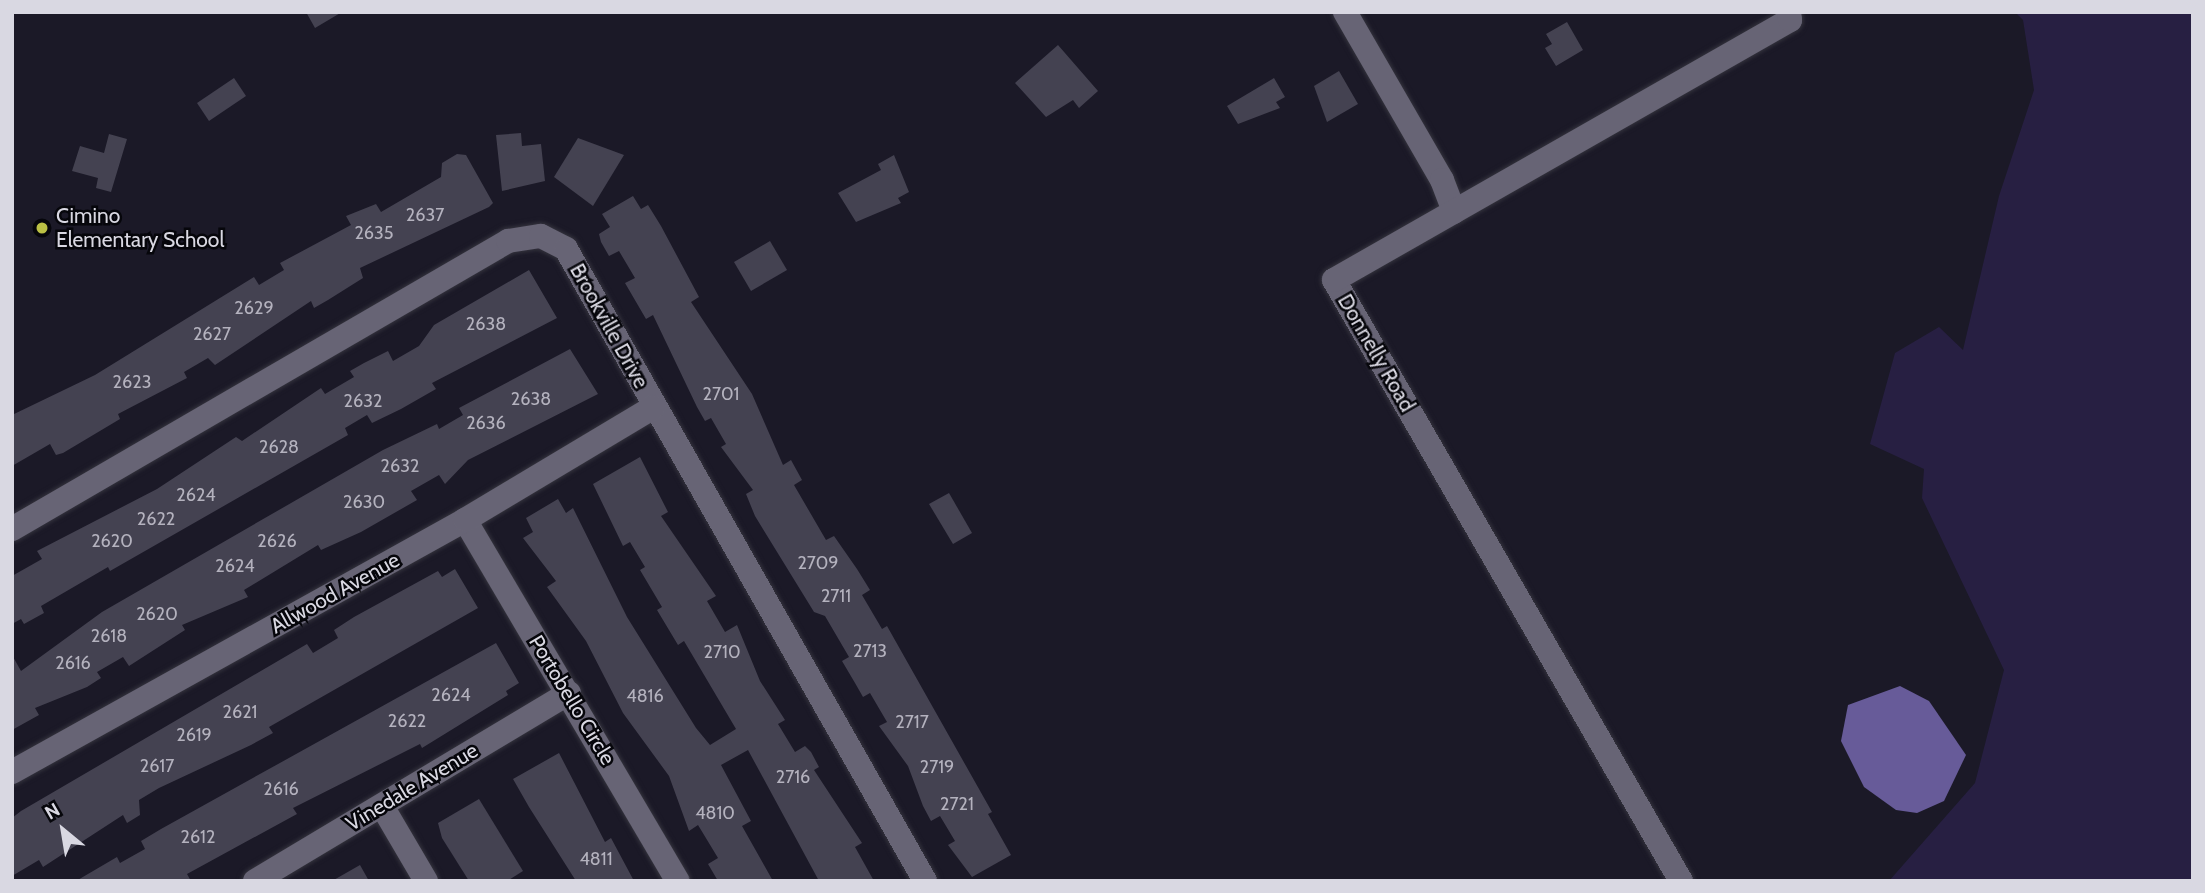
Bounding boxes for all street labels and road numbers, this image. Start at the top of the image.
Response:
street label: Brookville Drive [564,259,654,393]
street label: Donnelly Road [1332,290,1420,416]
street label: Allwood Avenue [266,547,404,639]
street label: Portobello Circle [523,631,621,769]
street label: Vinedale Avenue [342,738,482,836]

